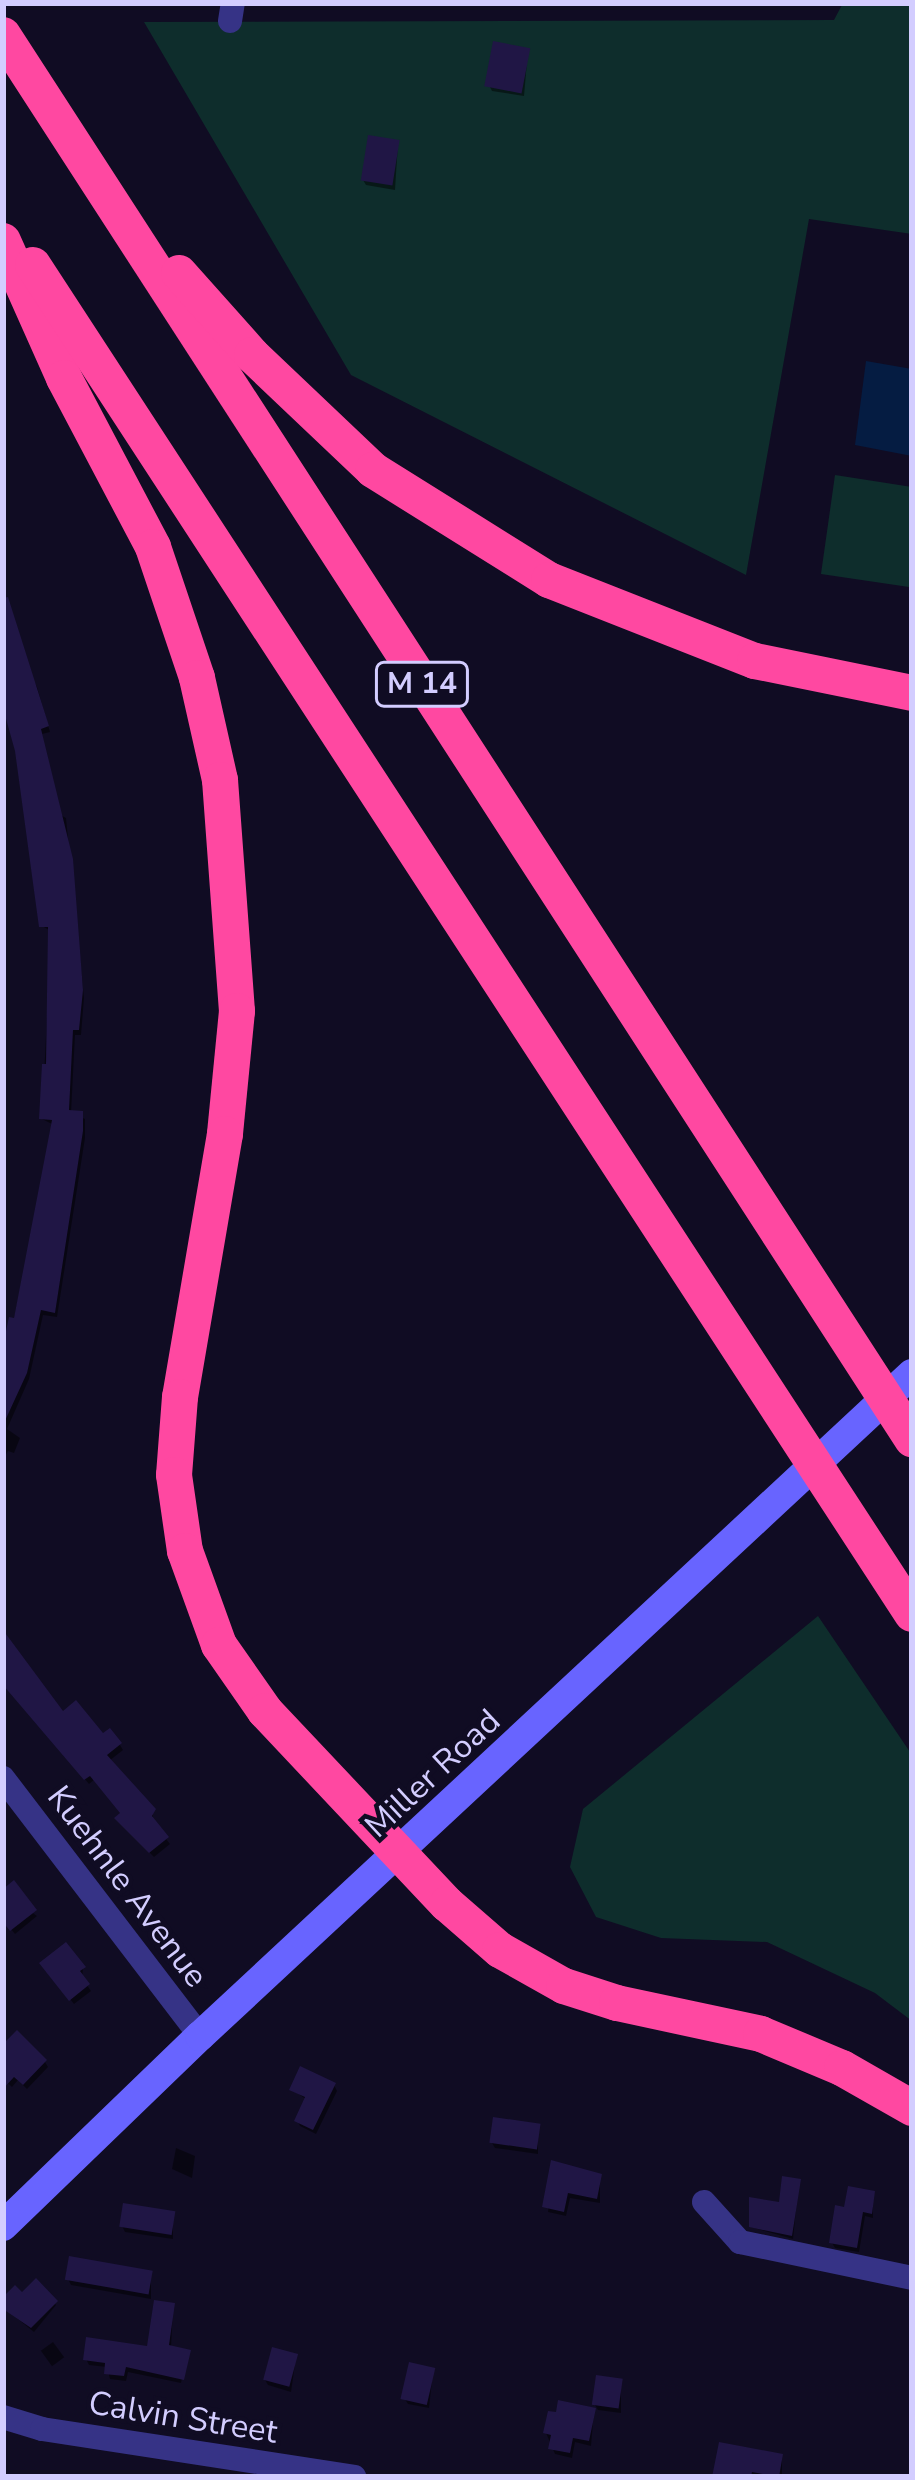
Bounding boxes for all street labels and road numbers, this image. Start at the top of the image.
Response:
road number: M 14 [374,660,470,708]
street label: Miller Road [357,1702,509,1846]
street label: Kuehnle Avenue [38,1779,216,1995]
street label: Calvin Street [86,2384,280,2452]

